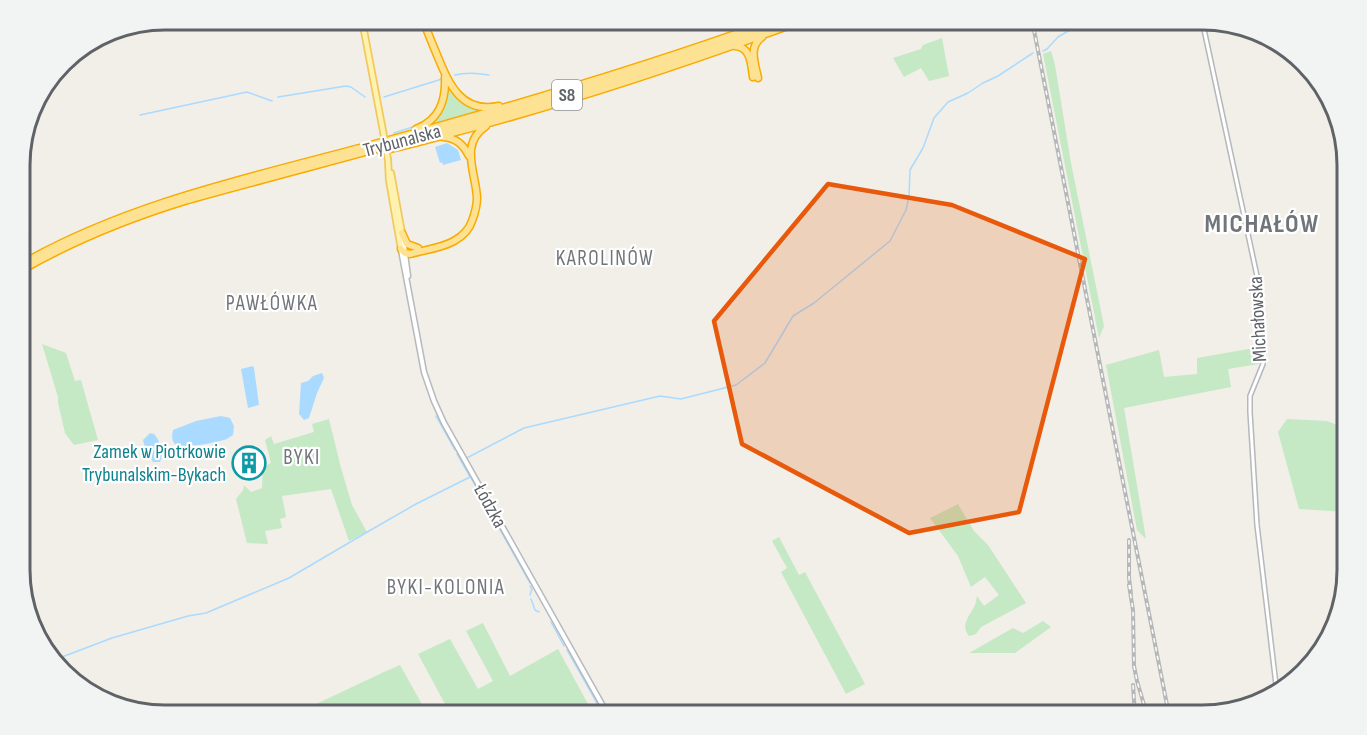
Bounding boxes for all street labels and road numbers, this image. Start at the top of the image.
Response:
road number: S8 [552,80,582,110]
street label: Trybunalska [361,119,443,163]
street label: Michałowska [1244,276,1272,362]
street label: Łódzka [468,479,512,532]

